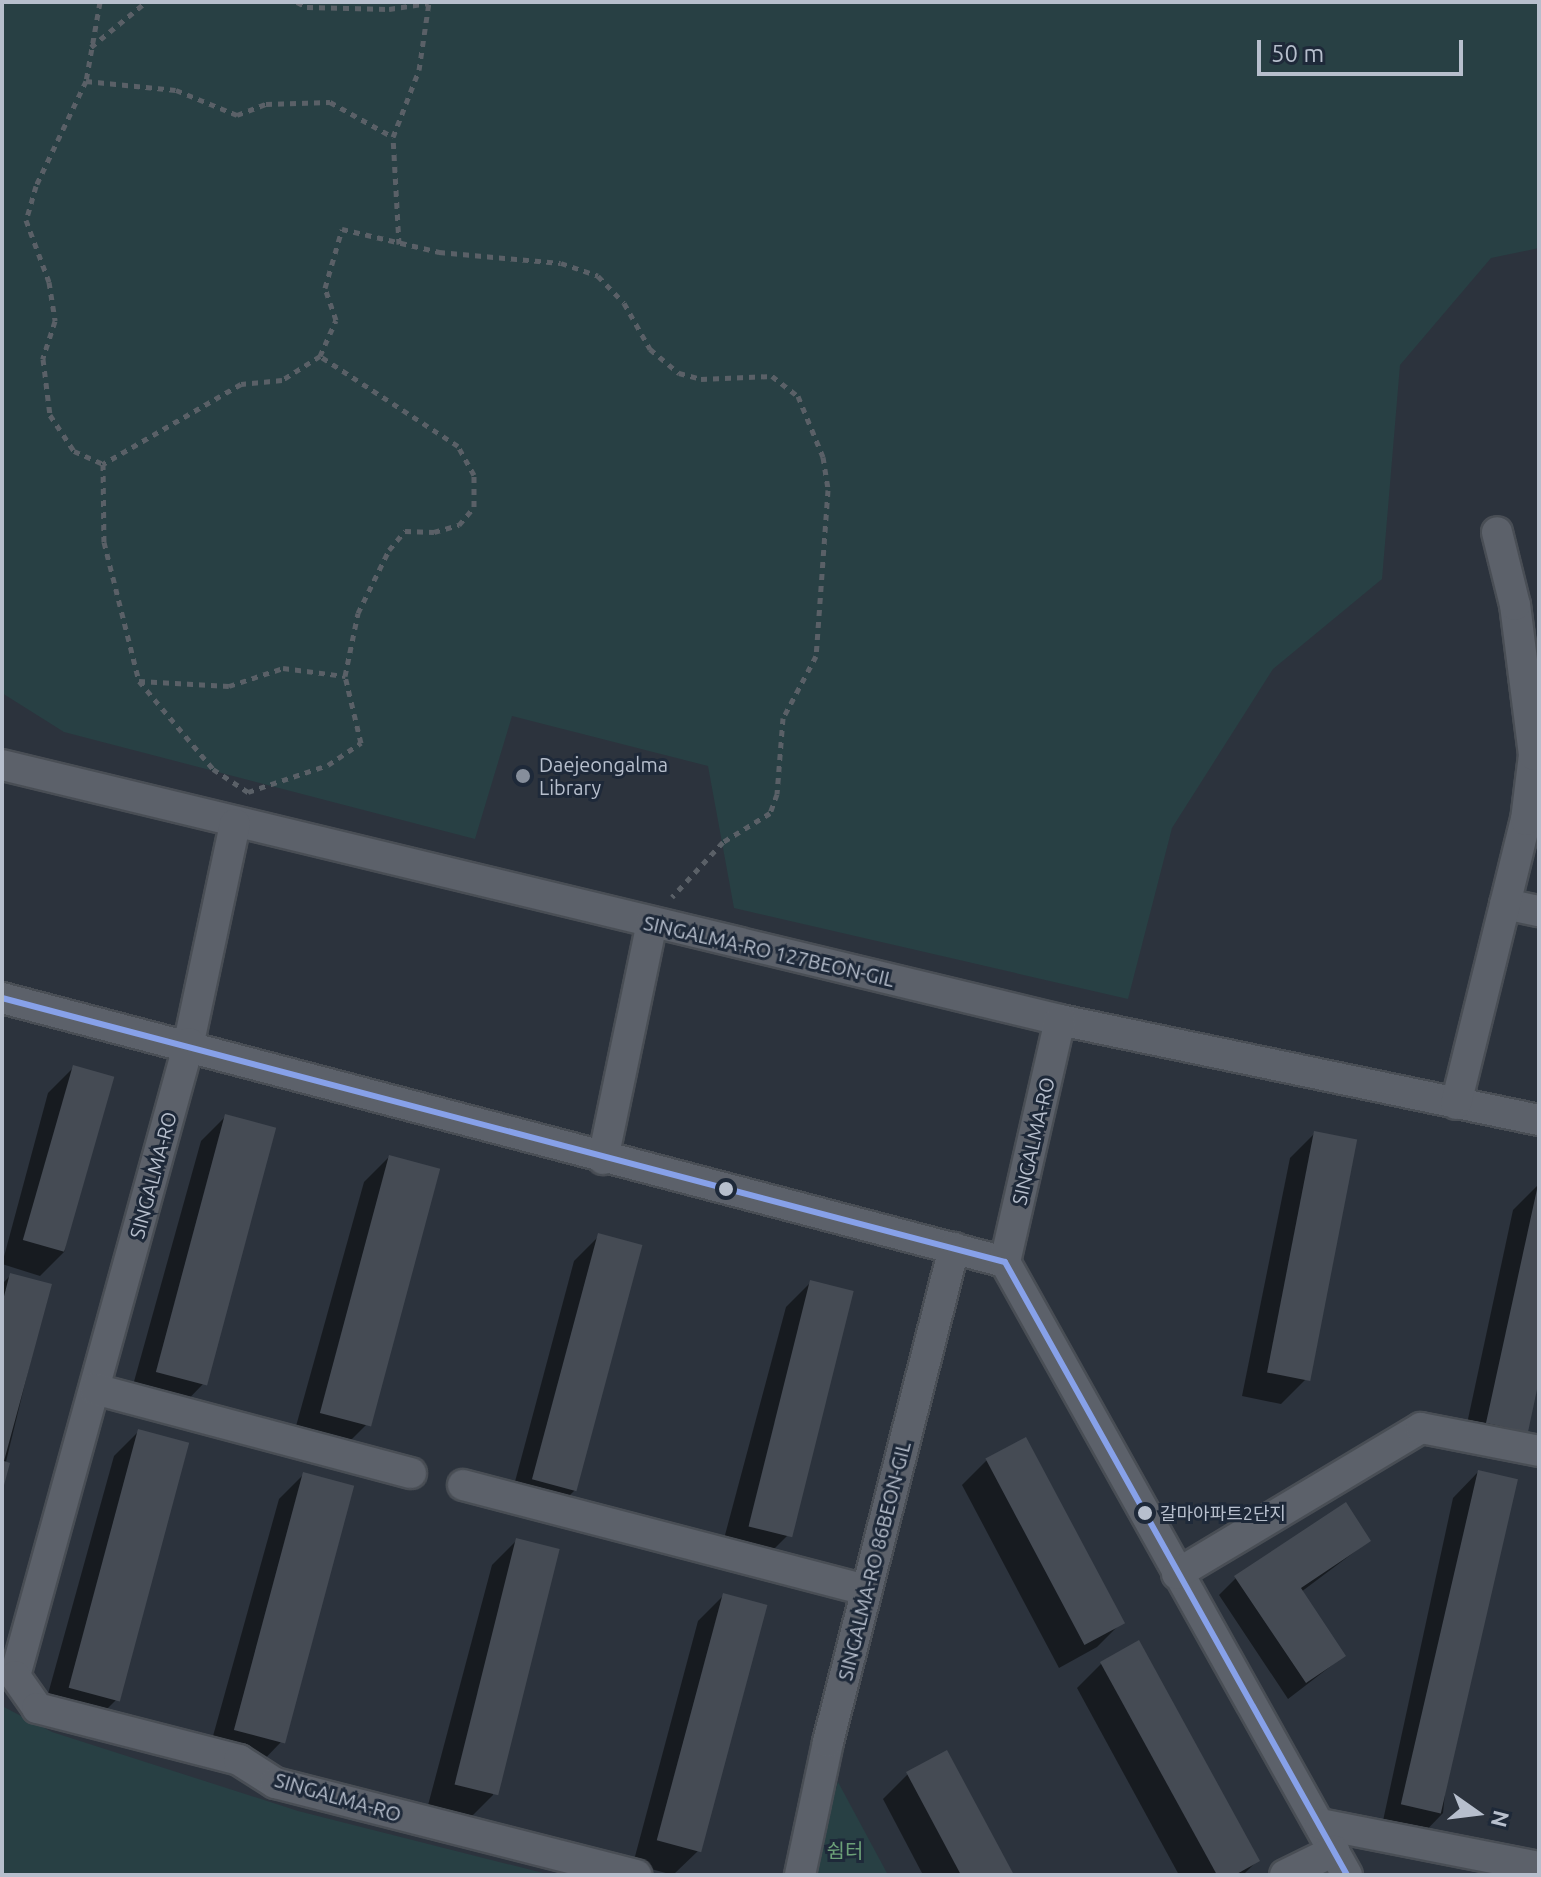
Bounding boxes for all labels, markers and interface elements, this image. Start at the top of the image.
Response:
scale bar [1261,24,1467,74]
text: 50 m [1271,40,1324,67]
place label: Daejeongalma Library [539,752,668,799]
marker: Daejeongalma Library [514,767,532,785]
street label: SINGALMA-RO 127BEON-GIL [641,910,897,992]
street label: SINGALMA-RO [1007,1075,1059,1207]
street label: SINGALMA-RO [125,1109,181,1241]
unlabelled marker [718,1181,734,1197]
street label: SINGALMA-RO 86BEON-GIL [833,1439,915,1683]
place label: 갈마아파트2단지 [1160,1502,1286,1524]
marker: 갈마아파트2단지 [1137,1505,1153,1521]
street label: SINGALMA-RO [272,1767,404,1827]
north arrow [1437,1773,1517,1853]
text: N [1487,1808,1515,1830]
park label: 쉼터 [827,1838,863,1862]

